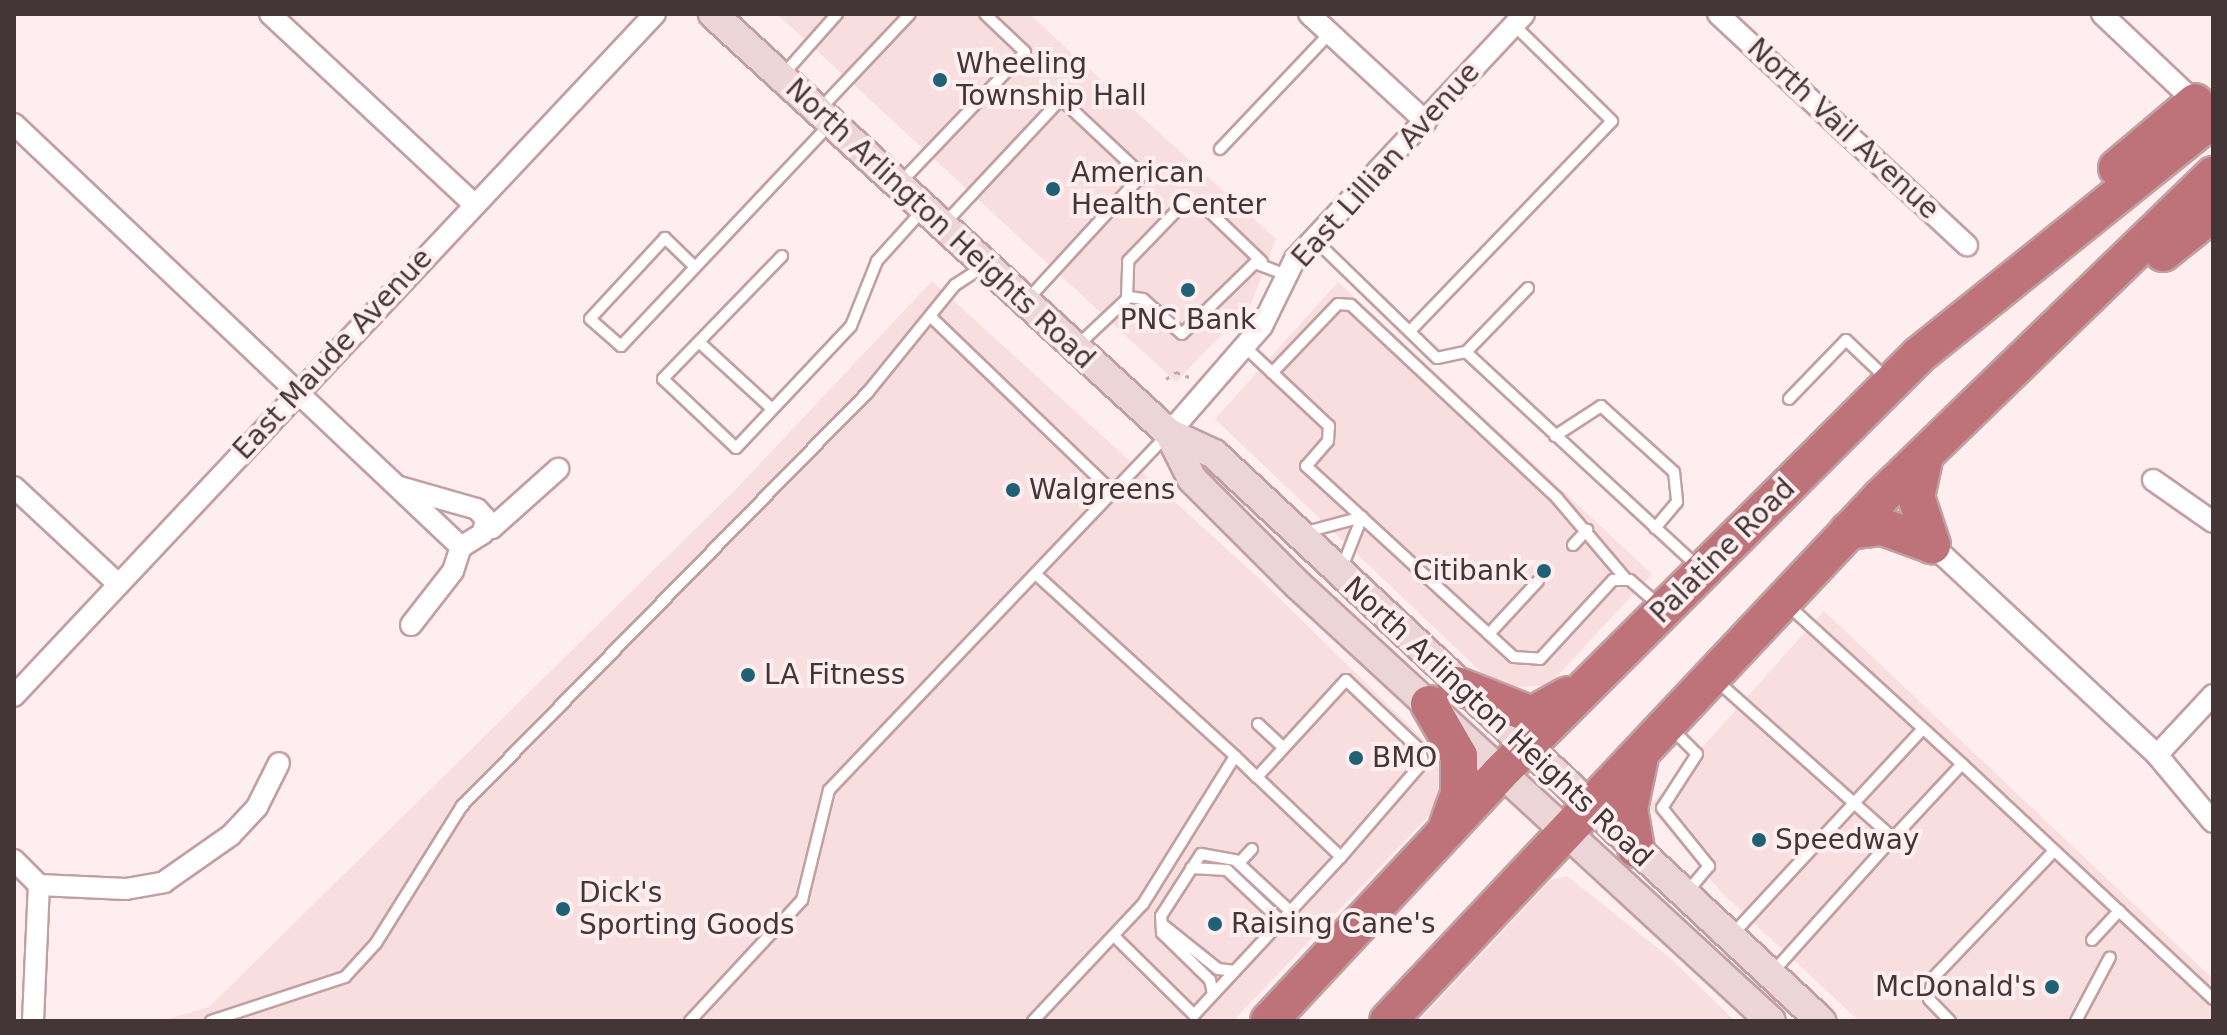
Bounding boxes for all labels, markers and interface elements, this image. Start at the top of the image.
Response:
street label: North Vail Avenue [1740,32,1946,226]
place label: Wheeling Township Hall [956,47,1147,113]
street label: East Lillian Avenue [1285,56,1487,274]
marker: Wheeling Township Hall [931,71,949,89]
street label: North Arlington Heights Road [779,72,1101,376]
place label: American Health Center [1071,156,1266,222]
marker: American Health Center [1042,178,1064,200]
street label: East Maude Avenue [226,242,440,466]
marker: PNC Bank [1179,281,1197,299]
place label: PNC Bank [1120,303,1256,337]
street label: Palatine Road [1644,472,1802,630]
place label: Walgreens [1029,473,1175,507]
marker: Walgreens [1004,481,1022,499]
place label: Citibank [1413,554,1528,588]
marker: Citibank [1535,562,1553,580]
street label: North Arlington Heights Road [1337,570,1659,874]
place label: LA Fitness [764,658,905,692]
marker: LA Fitness [739,666,757,684]
place label: BMO [1372,741,1437,775]
marker: BMO [1347,749,1365,767]
place label: Speedway [1775,823,1919,857]
marker: Speedway [1750,831,1768,849]
place label: Dick's Sporting Goods [579,876,795,942]
marker: Dick's Sporting Goods [554,900,572,918]
place label: Raising Cane's [1231,907,1436,941]
marker: Raising Cane's [1206,915,1224,933]
place label: McDonald's [1875,970,2036,1004]
marker: McDonald's [2043,978,2061,996]

